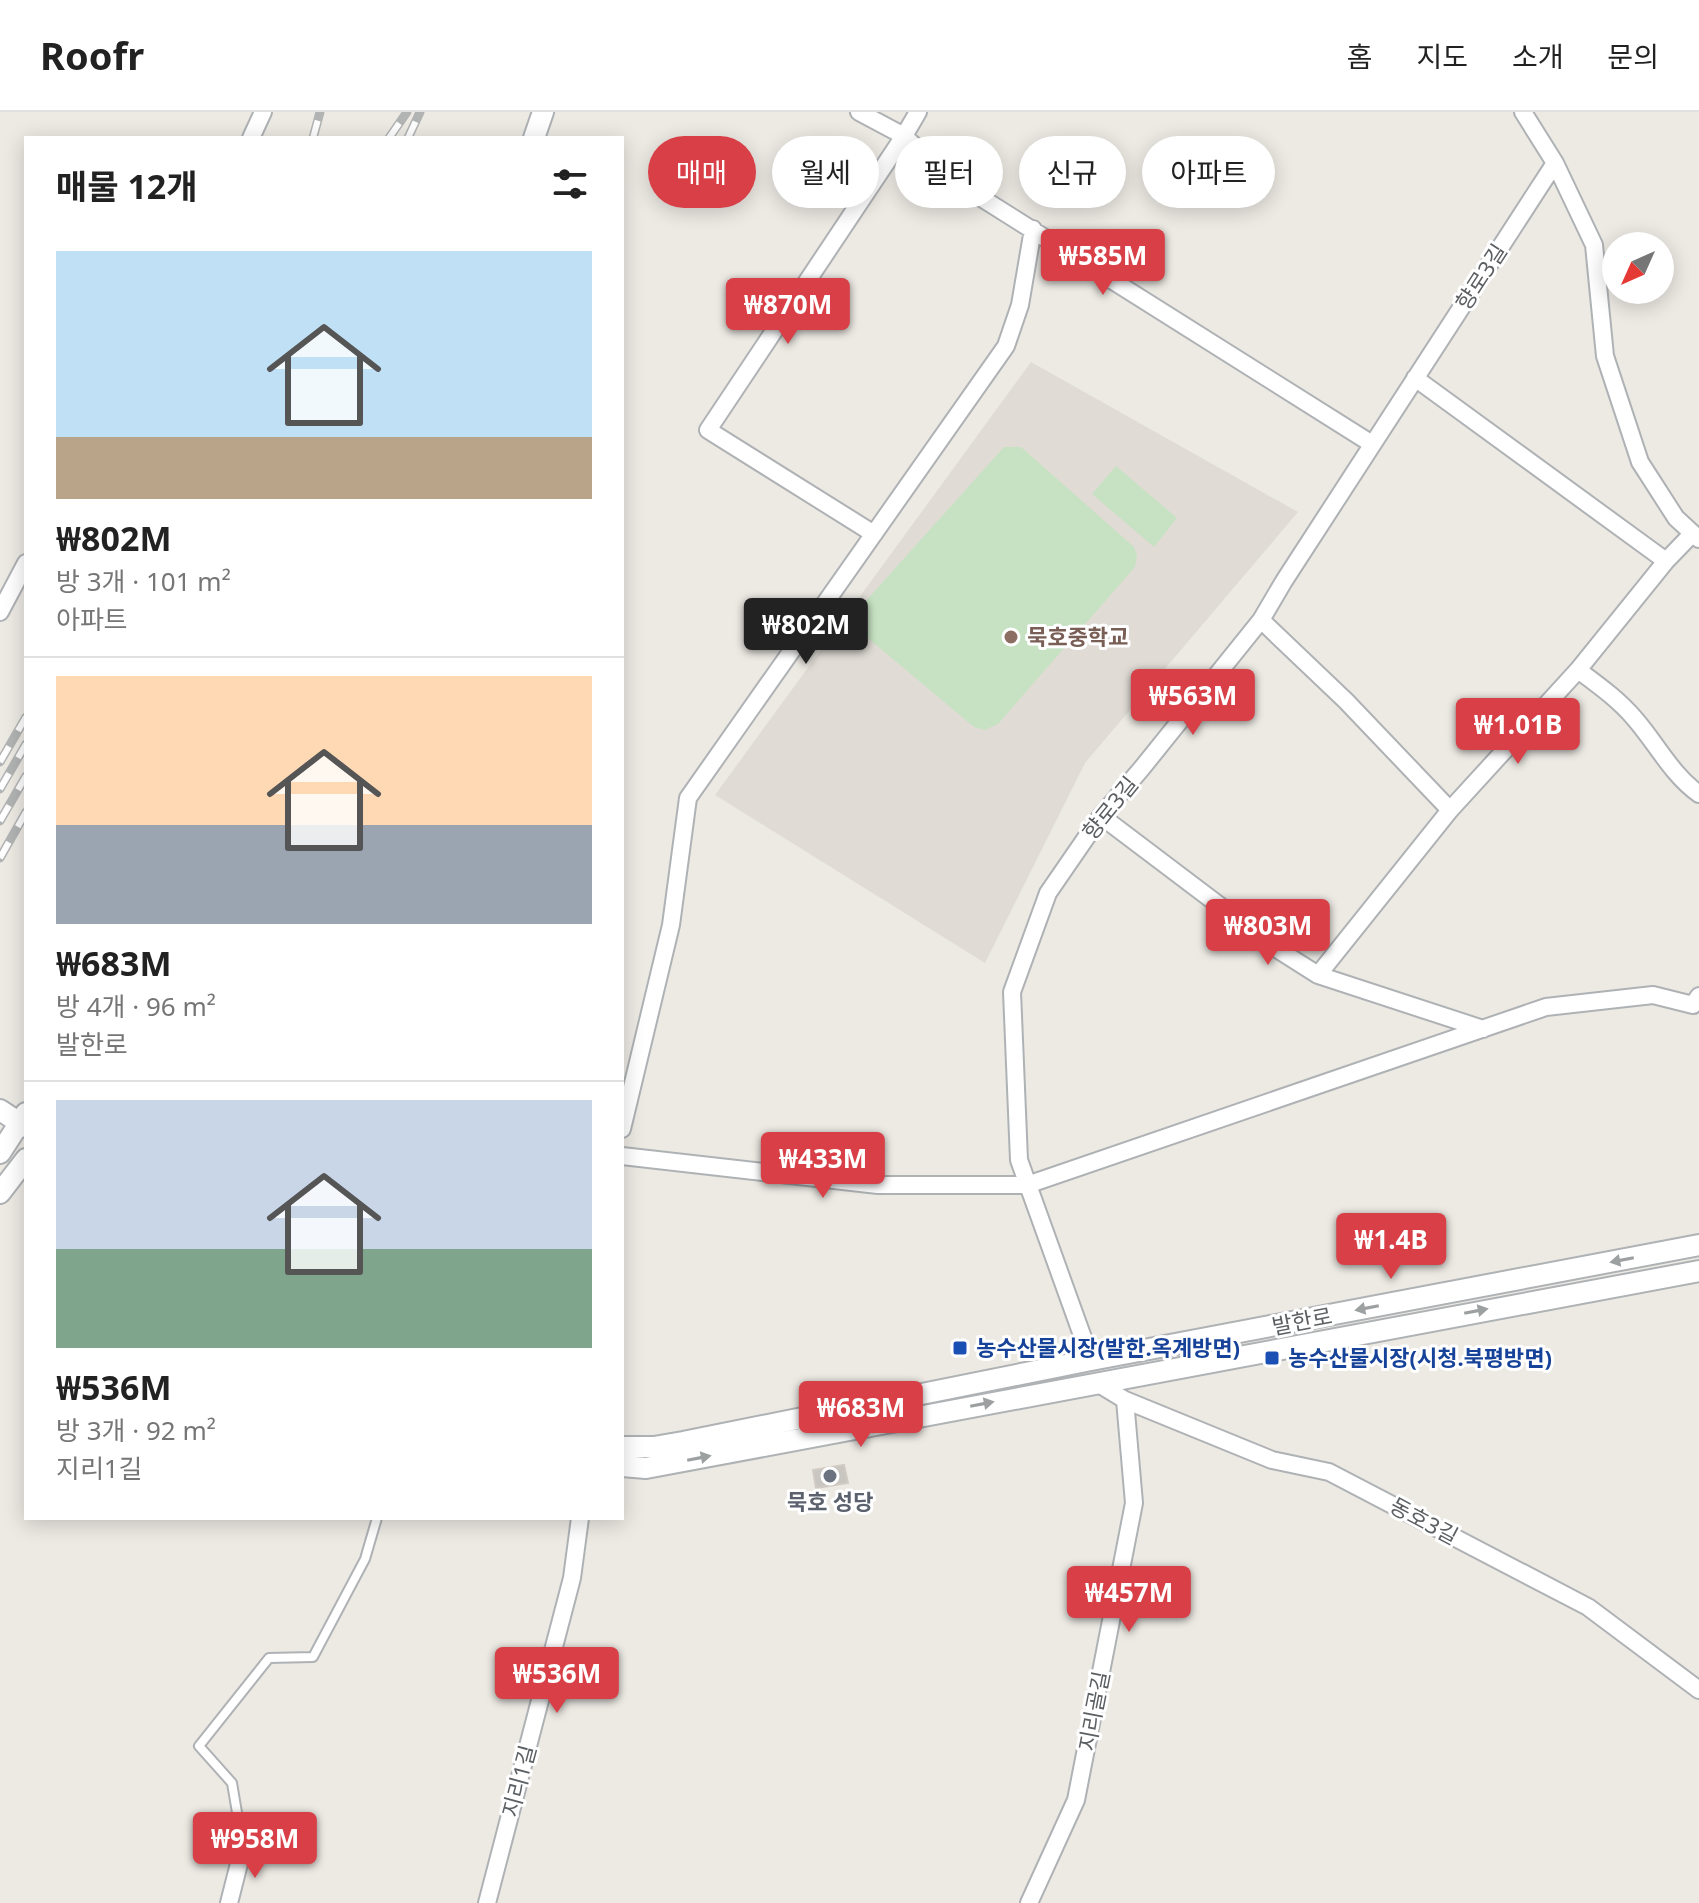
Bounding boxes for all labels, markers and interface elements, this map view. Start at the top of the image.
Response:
text: Roofr [40,29,144,81]
text: 홈 [1347,37,1372,75]
text: 지도 [1416,37,1468,75]
text: 소개 [1512,37,1563,75]
text: 문의 [1607,37,1659,75]
chip: 매매 [648,136,756,208]
chip: 월세 [772,136,879,208]
chip: 필터 [895,136,1003,208]
chip: 신규 [1019,136,1126,208]
chip: 아파트 [1142,136,1275,208]
icon: filters [548,162,592,206]
text: 매물 12개 [56,163,198,209]
pin: ₩585M [1047,229,1159,297]
north arrow [1602,232,1674,304]
map controls [1602,232,1674,304]
text: ₩585M [1059,237,1147,273]
street label: 향로3길 [1448,238,1513,315]
pin: ₩870M [732,278,844,346]
text: ₩870M [744,286,832,322]
icon: home [252,303,396,447]
text: ₩802M [56,515,172,561]
text: 방 3개 · 101 m² [56,563,231,599]
pin: ₩802M [750,598,862,666]
text: 아파트 [56,601,128,637]
text: ₩802M [762,606,850,642]
place label: 묵호중학교 [1027,621,1128,651]
marker: 묵호중학교 [1002,628,1020,646]
pin: ₩563M [1137,669,1249,737]
text: ₩563M [1149,677,1237,713]
pin: ₩1.01B [1453,698,1583,766]
text: ₩1.01B [1474,706,1562,742]
icon: home [252,728,396,872]
street label: 향로3길 [1074,769,1144,845]
pin: ₩803M [1212,899,1324,967]
text: ₩803M [1224,907,1312,943]
text: ₩683M [56,940,172,986]
text: 방 4개 · 96 m² [56,988,216,1024]
text: 발한로 [56,1026,128,1062]
pin: ₩433M [767,1132,879,1200]
text: ₩433M [779,1140,867,1176]
icon: home [252,1152,396,1296]
pin: ₩1.4B [1335,1213,1447,1281]
text: ₩1.4B [1354,1221,1428,1257]
one-way arrow [1610,1254,1635,1266]
street label: 발한로 [1269,1299,1334,1341]
one-way arrow [1354,1303,1379,1315]
one-way arrow [1464,1305,1489,1317]
place label: 농수산물시장(발한.옥계방면) [976,1332,1240,1362]
marker: 농수산물시장(발한.옥계방면) [951,1339,969,1357]
place label: 농수산물시장(시청.북평방면) [1288,1342,1552,1372]
marker: 농수산물시장(시청.북평방면) [1263,1349,1281,1367]
text: ₩536M [56,1364,172,1410]
pin: ₩683M [805,1381,917,1449]
text: ₩683M [817,1389,905,1425]
one-way arrow [970,1398,995,1410]
text: 방 3개 · 92 m² [56,1412,216,1448]
text: 지리1길 [56,1450,143,1486]
one-way arrow [687,1451,712,1463]
marker: 묵호 성당 [821,1467,839,1485]
place label: 묵호 성당 [787,1486,873,1516]
street label: 동호3길 [1385,1490,1464,1551]
pin: ₩457M [1073,1566,1185,1634]
text: ₩457M [1085,1574,1173,1610]
pin: ₩536M [501,1647,613,1715]
text: ₩536M [513,1655,601,1691]
street label: 지리골길 [1071,1668,1115,1753]
street label: 지리1길 [494,1741,542,1820]
pin: ₩958M [199,1812,311,1880]
text: ₩958M [211,1820,299,1856]

